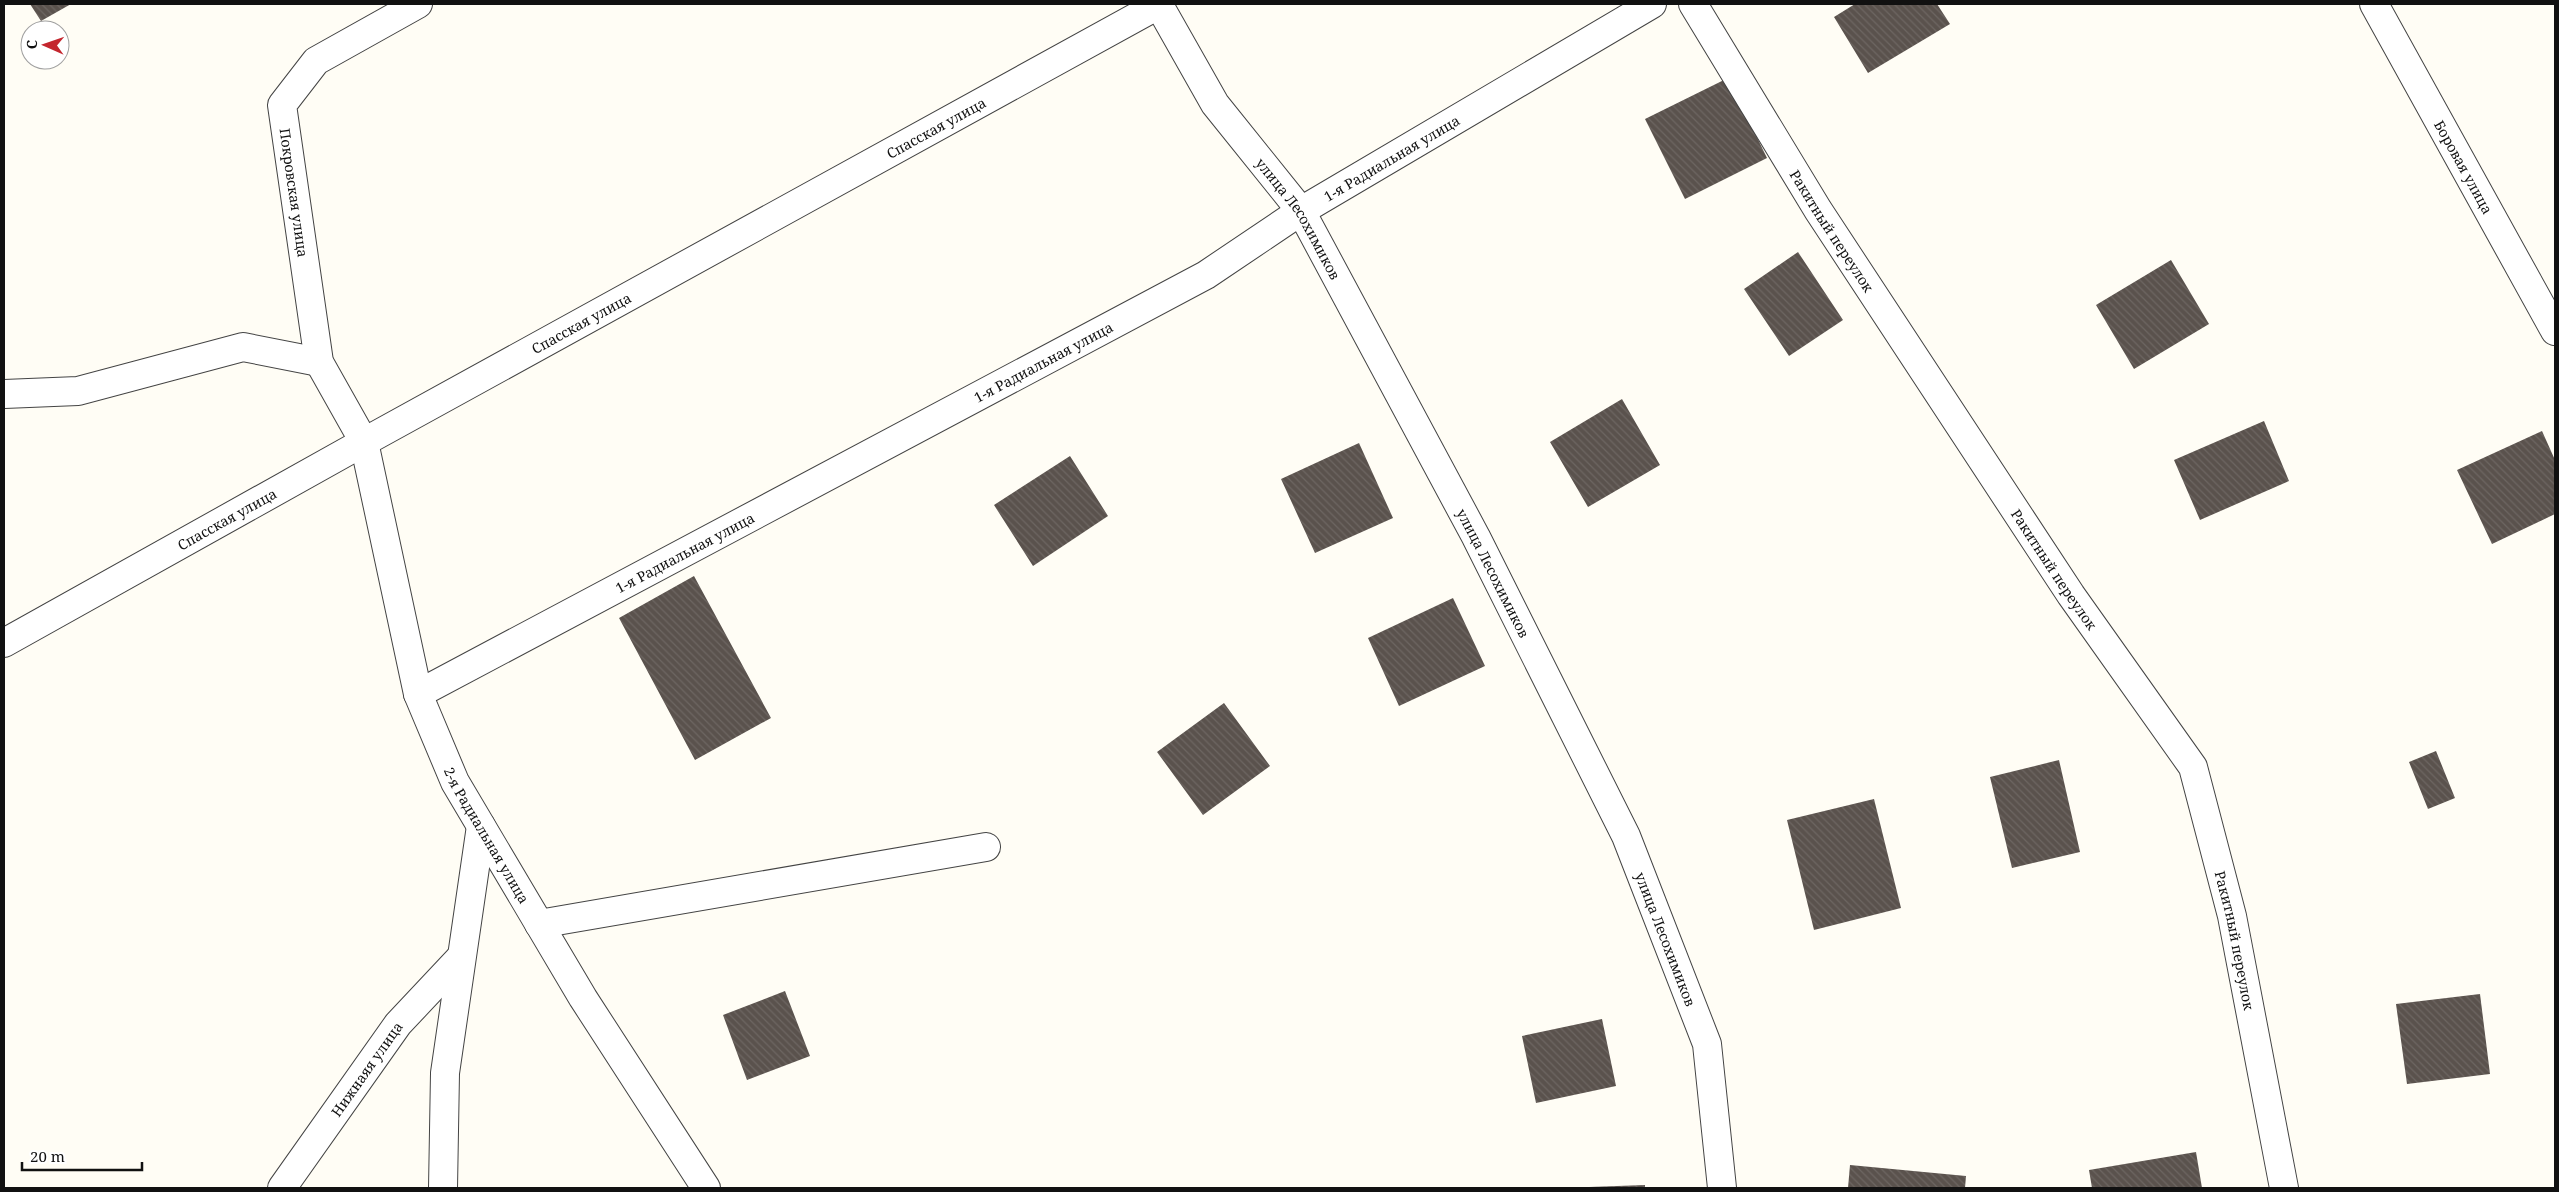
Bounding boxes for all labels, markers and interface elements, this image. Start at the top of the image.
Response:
north arrow [20,20,70,70]
text: С [22,40,41,49]
street label: Спасская улица [883,92,989,162]
street label: 1-я Радиальная улица [1320,110,1463,205]
street label: Боровая улица [2430,116,2498,217]
street label: Покровская улица [276,127,313,258]
street label: улица Лесохимиков [1252,153,1346,283]
street label: Ракитный переулок [1786,166,1879,296]
street label: Спасская улица [528,288,634,358]
street label: 1-я Радиальная улица [970,317,1116,406]
street label: Спасская улица [174,483,280,554]
street label: улица Лесохимиков [1453,505,1534,641]
street label: Ракитный переулок [2007,505,2102,634]
street label: 1-я Радиальная улица [612,507,757,597]
street label: 2-я Радиальная улица [440,764,534,907]
street label: улица Лесохимиков [1631,869,1701,1009]
street label: Ракитный переулок [2211,869,2259,1012]
street label: Нижнаяя улица [326,1018,406,1120]
scale bar [22,1140,142,1172]
text: 20 m [30,1146,65,1166]

